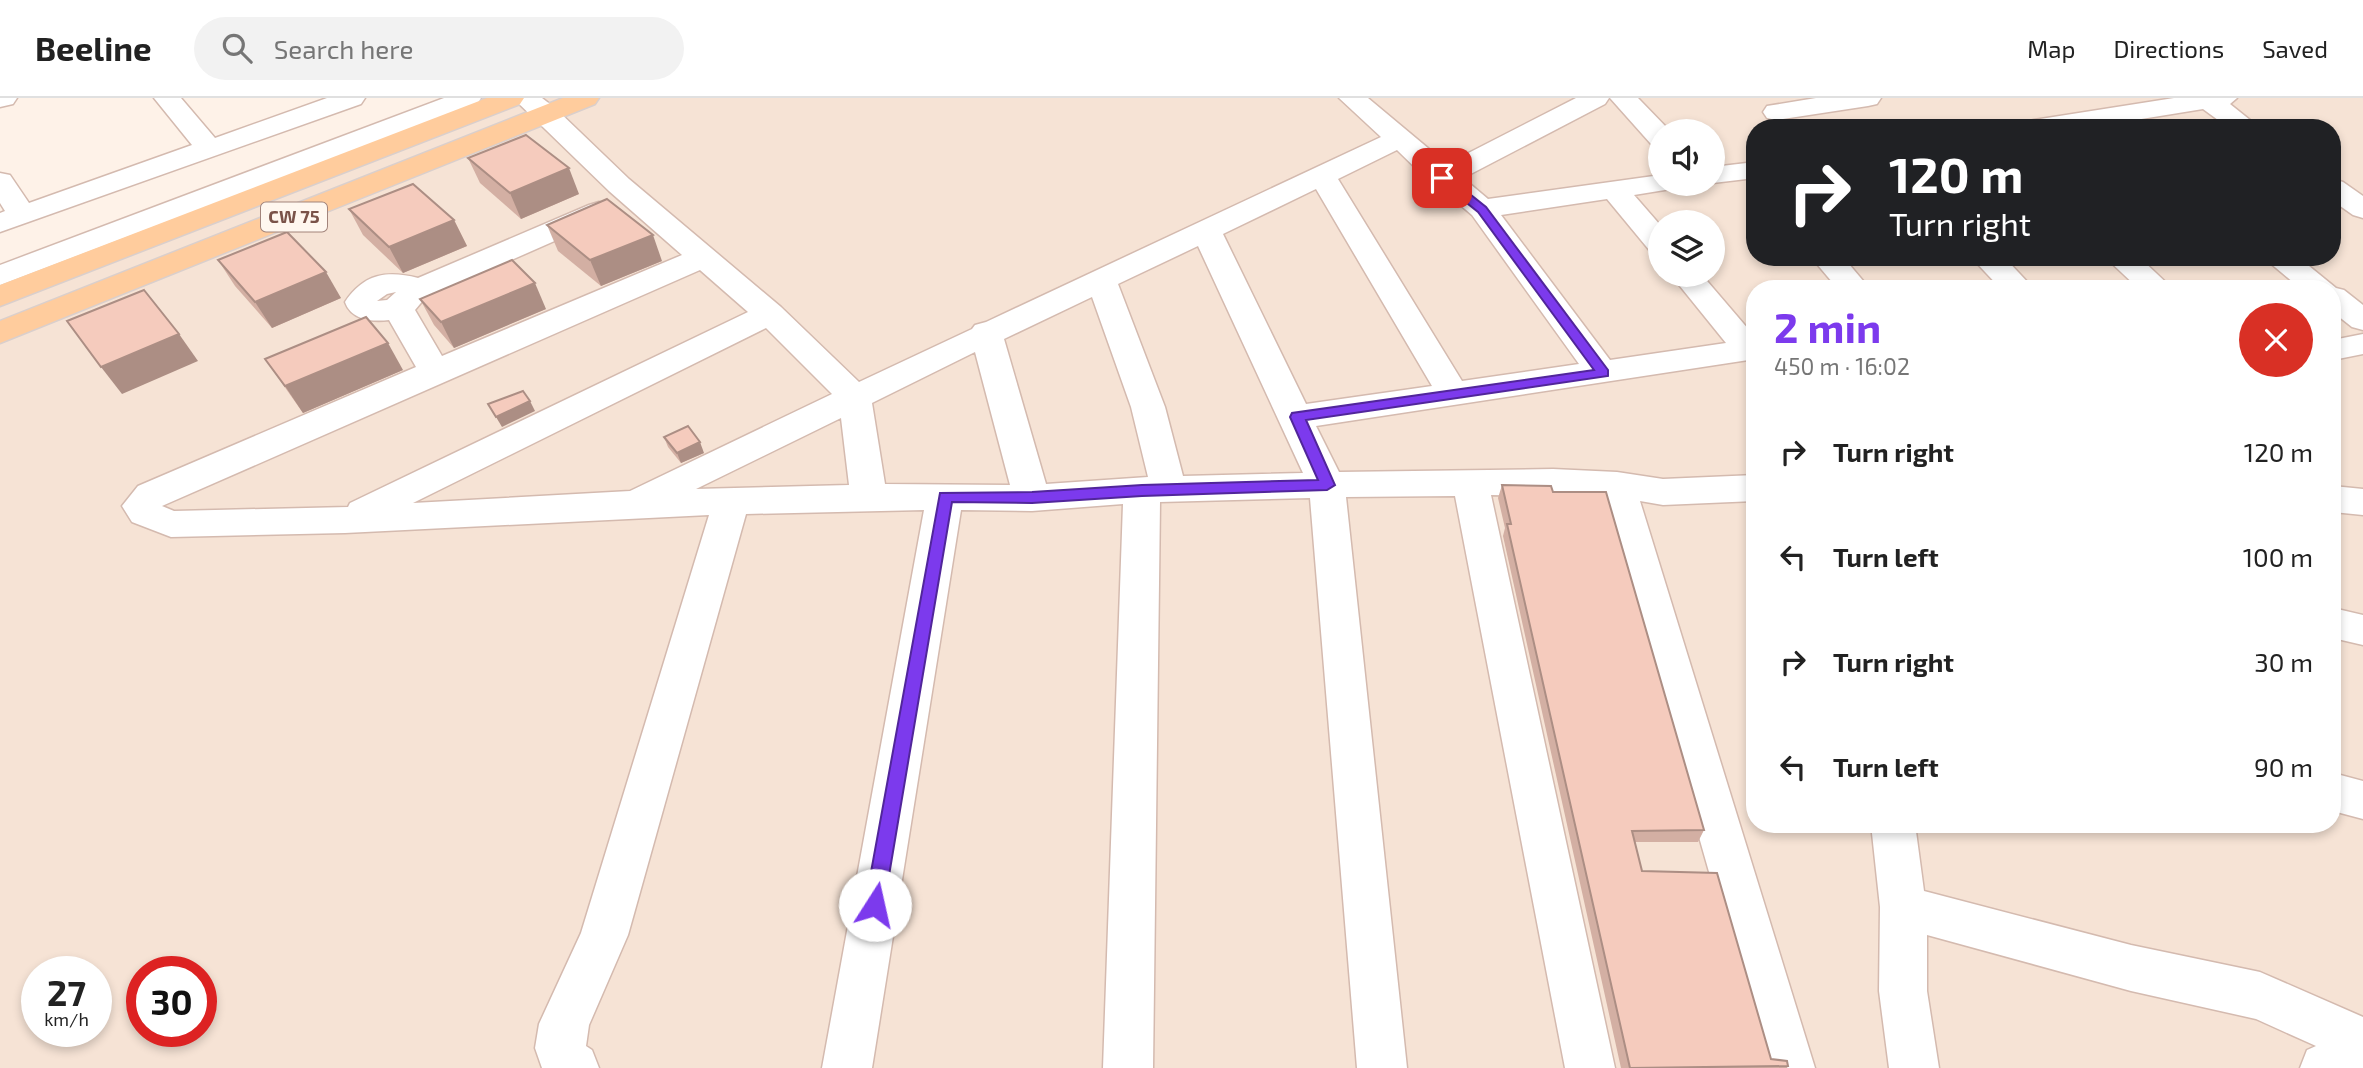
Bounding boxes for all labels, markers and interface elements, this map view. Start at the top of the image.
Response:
search box [194,17,684,80]
text: Beeline [35,28,152,68]
icon: search [218,29,256,67]
text: Search here [274,33,413,64]
text: Map [2027,34,2075,63]
text: Directions [2113,34,2224,63]
text: Saved [2262,34,2328,63]
map controls [1648,119,1725,287]
button: sound [1648,119,1725,196]
text: 120 m [1889,144,2023,203]
icon: right [1774,147,1865,238]
pin [1412,148,1472,208]
icon: arrive [1423,159,1461,197]
road number: CW 75 [261,202,327,232]
text: Turn right [1889,204,2031,242]
button: layers [1648,210,1725,287]
text: 2 min [1774,301,1881,351]
button: close [2239,303,2313,377]
text: 450 m · 16:02 [1774,352,1910,380]
icon: right [1774,433,1812,471]
text: Turn right [1833,436,1954,467]
text: 120 m [2244,436,2313,467]
icon: left [1774,538,1812,576]
text: Turn left [1833,541,1939,572]
text: 100 m [2243,541,2313,572]
icon: right [1774,643,1812,681]
text: Turn right [1833,646,1954,677]
text: 30 m [2254,646,2313,677]
icon: left [1774,748,1812,786]
text: Turn left [1833,751,1939,782]
text: 90 m [2254,751,2313,782]
position arrow [838,868,912,942]
speed limit sign: 30 [126,956,217,1047]
text: 27 [47,971,86,1013]
text: km/h [44,1008,89,1030]

